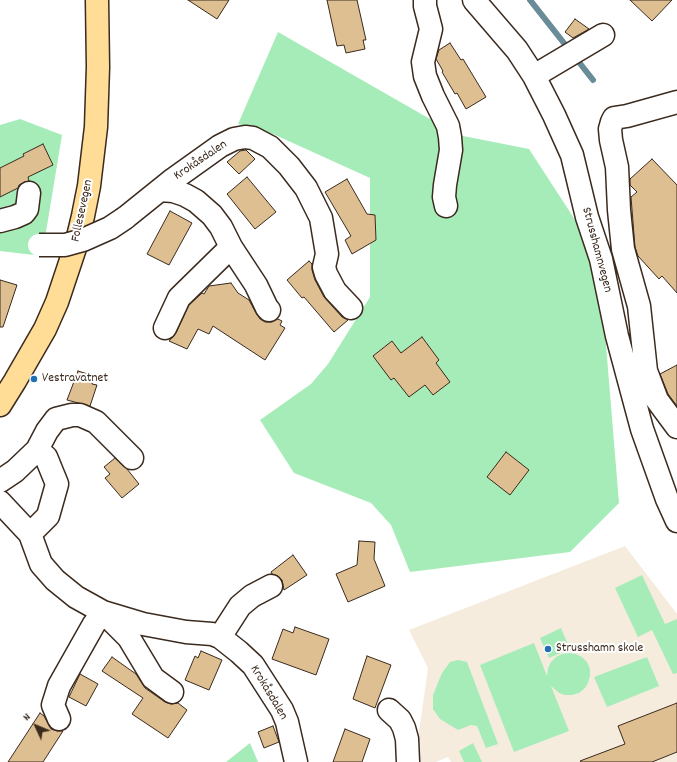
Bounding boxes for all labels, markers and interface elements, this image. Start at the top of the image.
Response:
street label: Krokåsdalen [171,138,231,184]
street label: Follesevegen [69,178,97,244]
street label: Strusshamnvegen [577,206,615,294]
place label: Vestravatnet [42,371,108,387]
marker: Vestravatnet [29,374,39,384]
place label: Strusshamn skole [556,641,643,657]
marker: Strusshamn skole [543,644,553,654]
street label: Krokåsdalen [246,663,290,723]
north arrow [16,706,56,746]
text: N [20,710,35,725]

